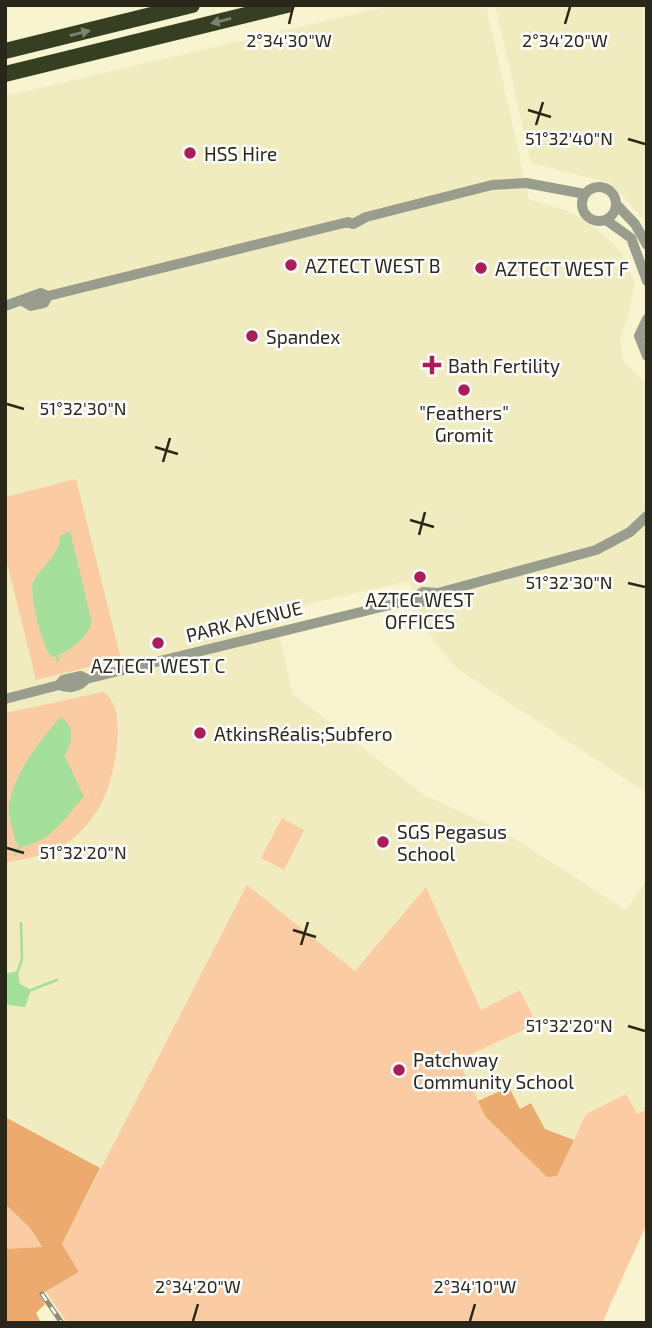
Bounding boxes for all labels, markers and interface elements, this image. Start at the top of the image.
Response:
one-way arrow [210,16,232,27]
one-way arrow [69,27,91,38]
text: 2°34'30"W [246,29,332,51]
text: 2°34'20"W [522,29,608,51]
text: 51°32'40"N [525,127,613,149]
place label: HSS Hire [204,142,277,165]
marker: HSS Hire [182,145,198,161]
place label: AZTECT WEST B [305,254,441,277]
marker: AZTECT WEST B [283,257,299,273]
place label: AZTECT WEST F [495,257,629,280]
marker: AZTECT WEST F [473,260,489,276]
place label: Spandex [266,325,340,348]
marker: Spandex [244,328,260,344]
place label: Bath Fertility [448,354,560,377]
marker: Bath Fertility [422,355,442,375]
marker: "Feathers" Gromit [456,382,472,398]
text: 51°32'30"N [39,397,127,419]
place label: "Feathers" Gromit [419,401,509,446]
marker: AZTEC WEST OFFICES [412,569,428,585]
text: 51°32'30"N [525,571,613,593]
place label: AZTEC WEST OFFICES [365,588,475,633]
street label: PARK AVENUE [183,595,305,647]
marker: AZTECT WEST C [150,635,166,651]
place label: AZTECT WEST C [91,654,225,677]
place label: AtkinsRéalis;Subfero [214,722,392,745]
marker: AtkinsRéalis;Subfero [192,725,208,741]
place label: SGS Pegasus School [397,820,507,865]
marker: SGS Pegasus School [375,834,391,850]
text: 51°32'20"N [39,841,127,863]
text: 51°32'20"N [525,1014,613,1036]
place label: Patchway Community School [413,1048,574,1093]
marker: Patchway Community School [391,1062,407,1078]
text: 2°34'20"W [155,1275,241,1297]
text: 2°34'10"W [434,1275,516,1297]

